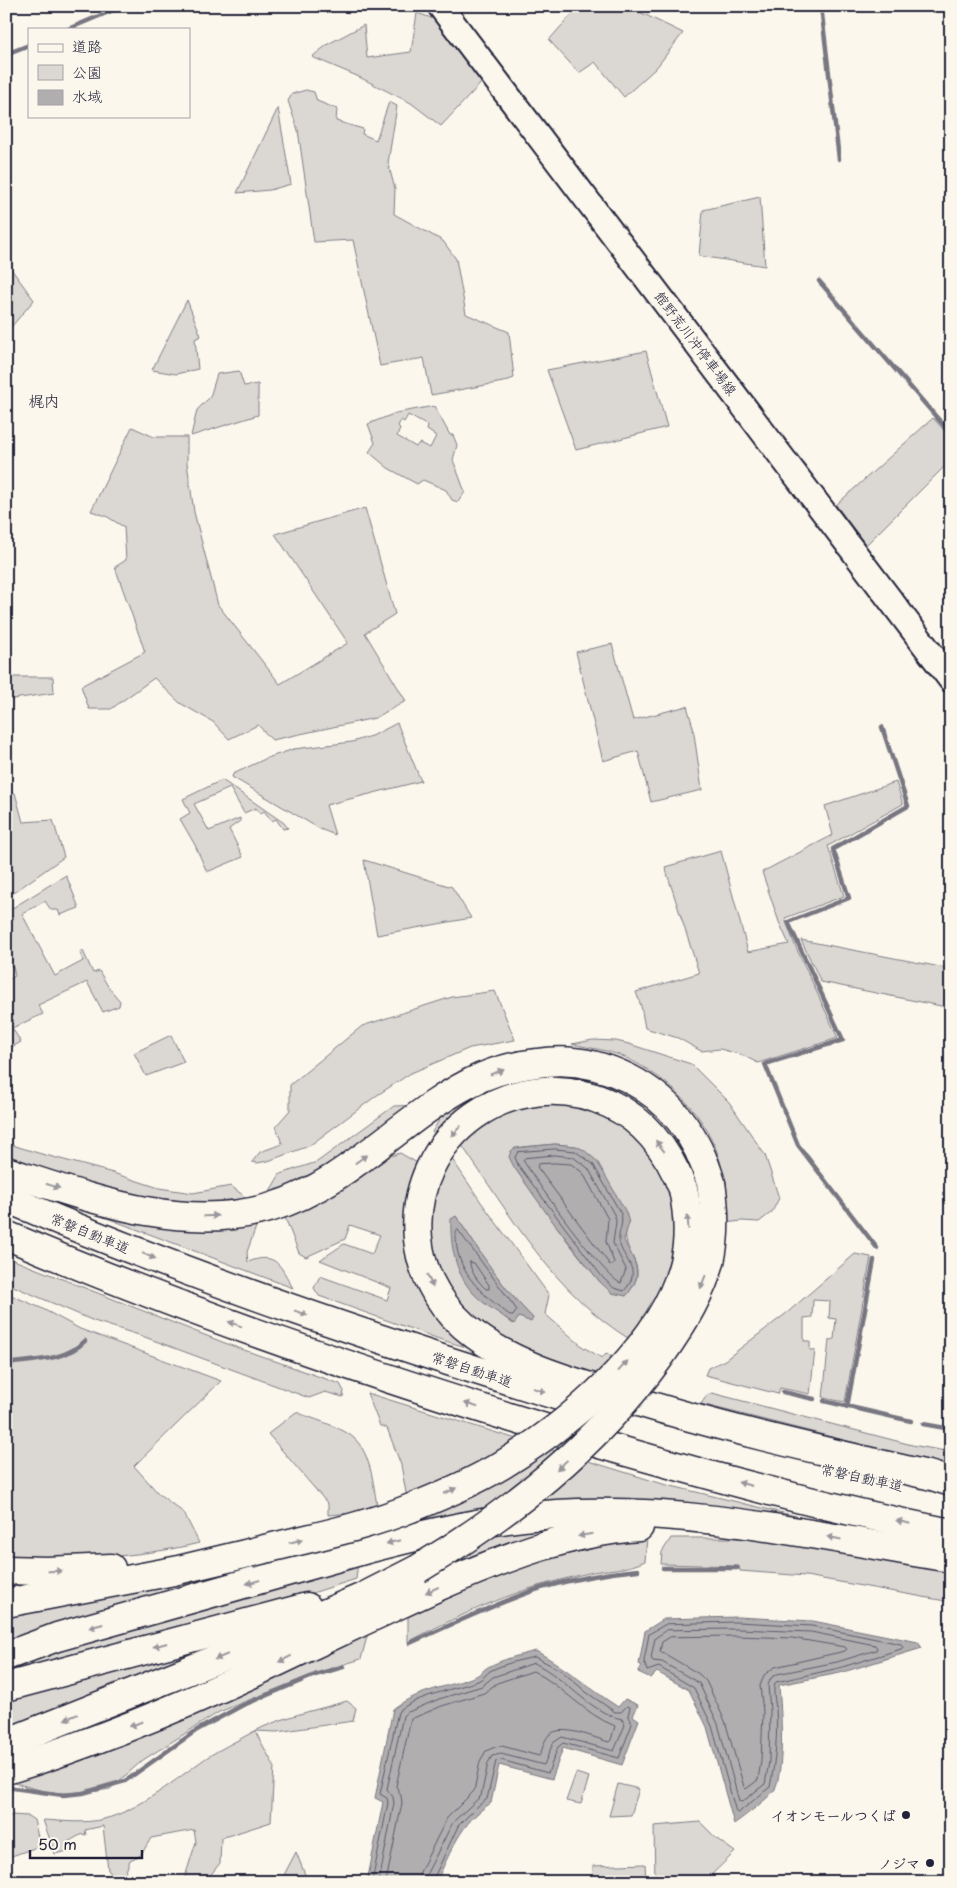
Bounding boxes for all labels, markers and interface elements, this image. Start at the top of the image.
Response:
legend [28,28,190,118]
text: 道路 [72,34,102,57]
text: 公園 [72,60,102,83]
text: 水域 [72,84,102,107]
street label: 館野荒川沖停車場線 [650,286,742,400]
district label: 梶内 [28,388,60,412]
one-way arrow [490,1068,505,1076]
one-way arrow [450,1124,462,1136]
one-way arrow [655,1140,666,1153]
one-way arrow [354,1154,368,1164]
one-way arrow [45,1183,60,1190]
street label: 常磐自動車道 [47,1208,133,1258]
one-way arrow [204,1212,220,1220]
one-way arrow [683,1213,691,1229]
one-way arrow [142,1252,157,1260]
one-way arrow [426,1274,434,1288]
one-way arrow [698,1275,706,1289]
one-way arrow [294,1309,309,1317]
one-way arrow [227,1320,242,1328]
street label: 常磐自動車道 [429,1346,515,1392]
one-way arrow [617,1360,629,1372]
one-way arrow [531,1387,546,1394]
one-way arrow [464,1401,479,1409]
street label: 常磐自動車道 [819,1458,905,1496]
one-way arrow [556,1459,568,1471]
one-way arrow [738,1480,753,1488]
one-way arrow [443,1487,457,1495]
one-way arrow [896,1518,911,1526]
one-way arrow [576,1532,592,1540]
one-way arrow [825,1533,841,1541]
one-way arrow [288,1537,303,1545]
one-way arrow [386,1538,401,1546]
one-way arrow [47,1567,63,1575]
one-way arrow [245,1578,260,1586]
one-way arrow [425,1586,439,1594]
one-way arrow [89,1622,104,1630]
one-way arrow [153,1641,168,1649]
one-way arrow [213,1653,228,1661]
one-way arrow [278,1655,292,1663]
one-way arrow [63,1714,78,1722]
one-way arrow [129,1720,143,1728]
place label: イオンモールつくば [771,1805,896,1826]
marker: イオンモールつくば [900,1809,912,1821]
scale bar [30,1828,142,1860]
text: 50 m [38,1832,77,1855]
place label: ノジマ [878,1853,920,1874]
marker: ノジマ [924,1857,936,1869]

